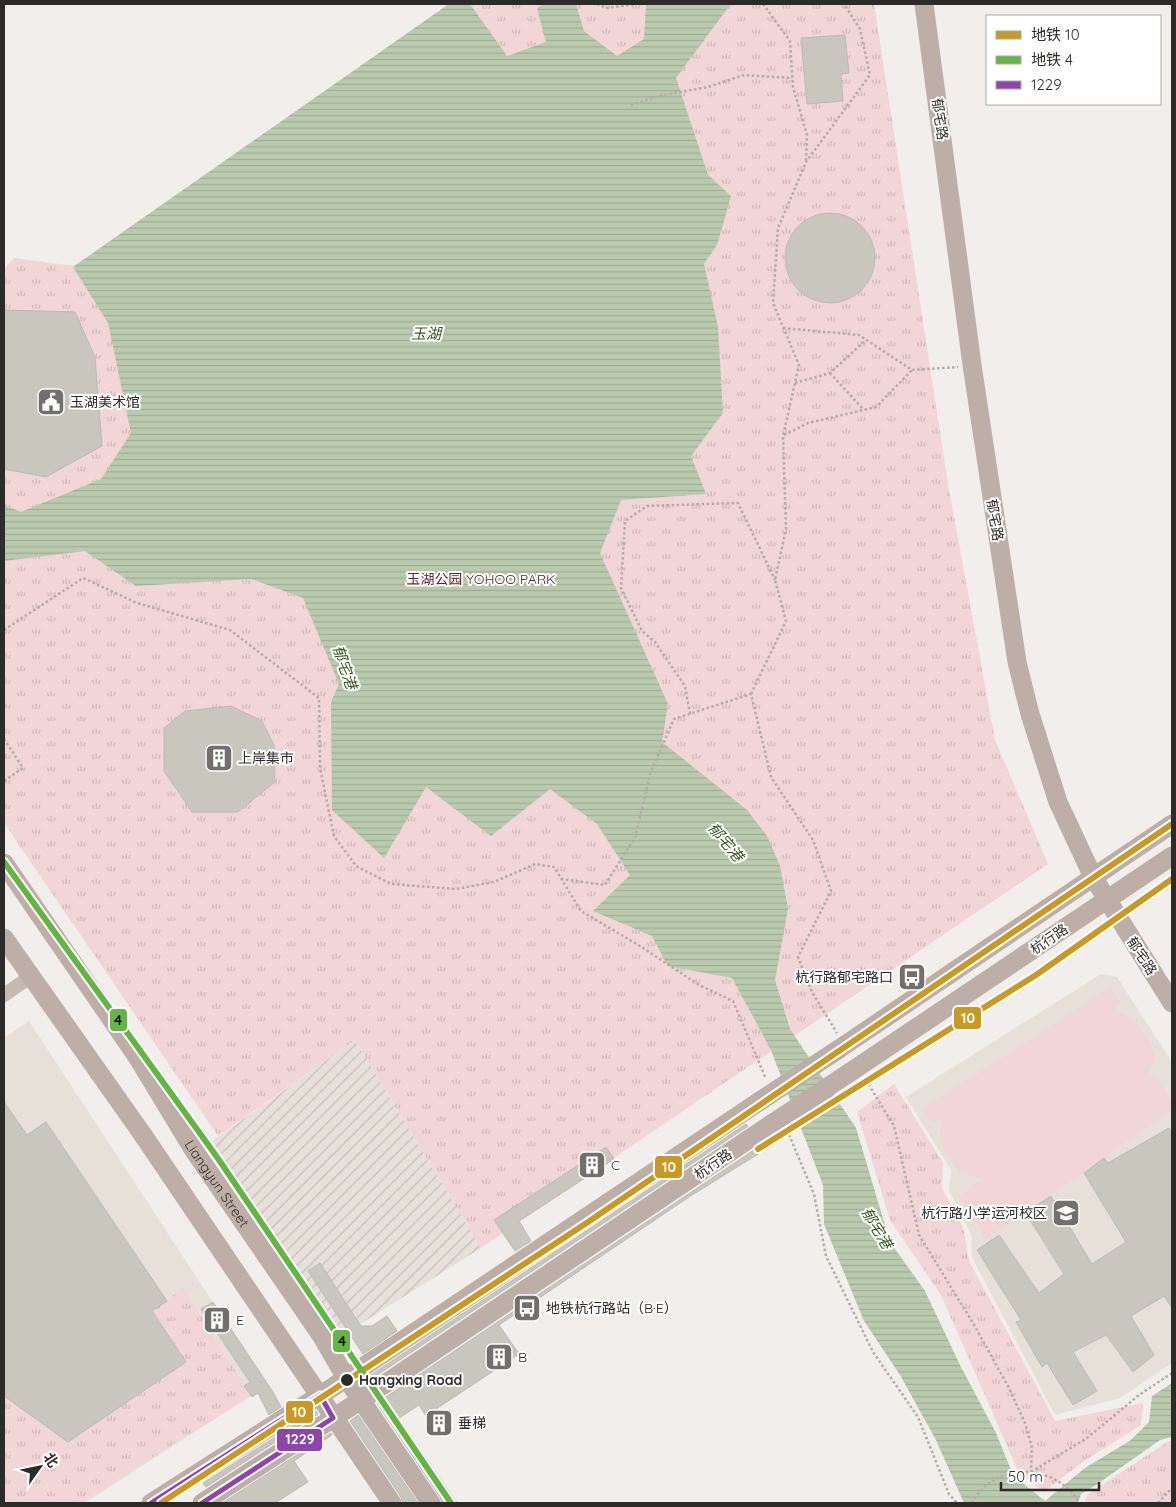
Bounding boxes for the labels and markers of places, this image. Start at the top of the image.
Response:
public building icon: 玉湖美术馆 [36,387,66,417]
place label: 玉湖美术馆 [70,393,140,411]
building icon: 上岸集市 [204,743,234,773]
place label: 上岸集市 [238,749,294,767]
bus stop icon: 杭行路郁宅路口 [897,962,927,992]
place label: 杭行路郁宅路口 [795,968,893,986]
building icon: C [577,1150,607,1180]
place label: C [611,1156,620,1174]
school or university icon: 杭行路小学运河校区 [1051,1198,1081,1228]
place label: 杭行路小学运河校区 [921,1204,1047,1222]
bus stop icon: 地铁杭行路站（B·E） [512,1293,542,1323]
place label: 地铁杭行路站（B·E） [546,1299,678,1317]
building icon: E [202,1305,232,1335]
place label: E [236,1311,244,1329]
building icon: B [484,1342,514,1372]
place label: B [518,1348,527,1366]
place label: Hangxing Road [359,1371,462,1389]
marker: Hangxing Road [339,1372,355,1388]
building icon: 垂梯 [424,1408,454,1438]
place label: 垂梯 [458,1414,486,1432]

